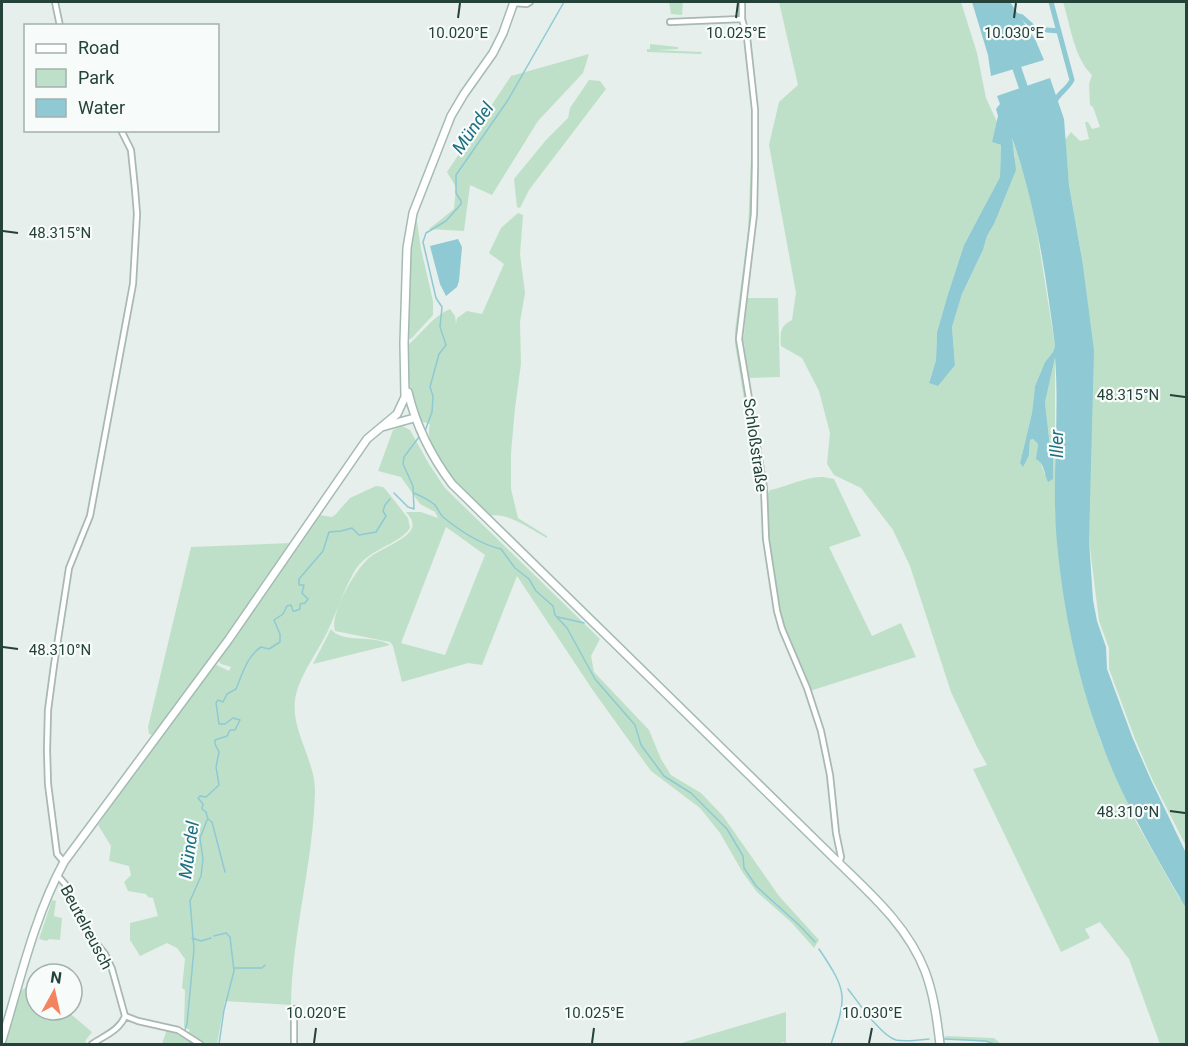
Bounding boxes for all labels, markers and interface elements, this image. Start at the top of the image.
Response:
legend [24,24,219,132]
text: 10.020°E [428,24,489,42]
text: 10.025°E [706,24,767,42]
text: 10.030°E [984,24,1045,42]
text: Road [78,37,119,58]
text: Park [78,67,115,88]
text: Water [78,97,125,118]
water label: Mündel [447,97,498,157]
text: 48.315°N [29,224,91,242]
text: 48.315°N [1097,386,1159,404]
street label: Schloßstraße [740,397,771,493]
water label: Iller [1046,429,1067,458]
text: 48.310°N [29,641,91,659]
text: 48.310°N [1097,803,1159,821]
water label: Mündel [174,819,203,880]
street label: Beutelreusch [56,882,117,973]
north arrow [24,962,84,1022]
text: N [49,967,63,988]
text: 10.020°E [286,1004,347,1022]
text: 10.025°E [564,1004,625,1022]
text: 10.030°E [842,1004,903,1022]

